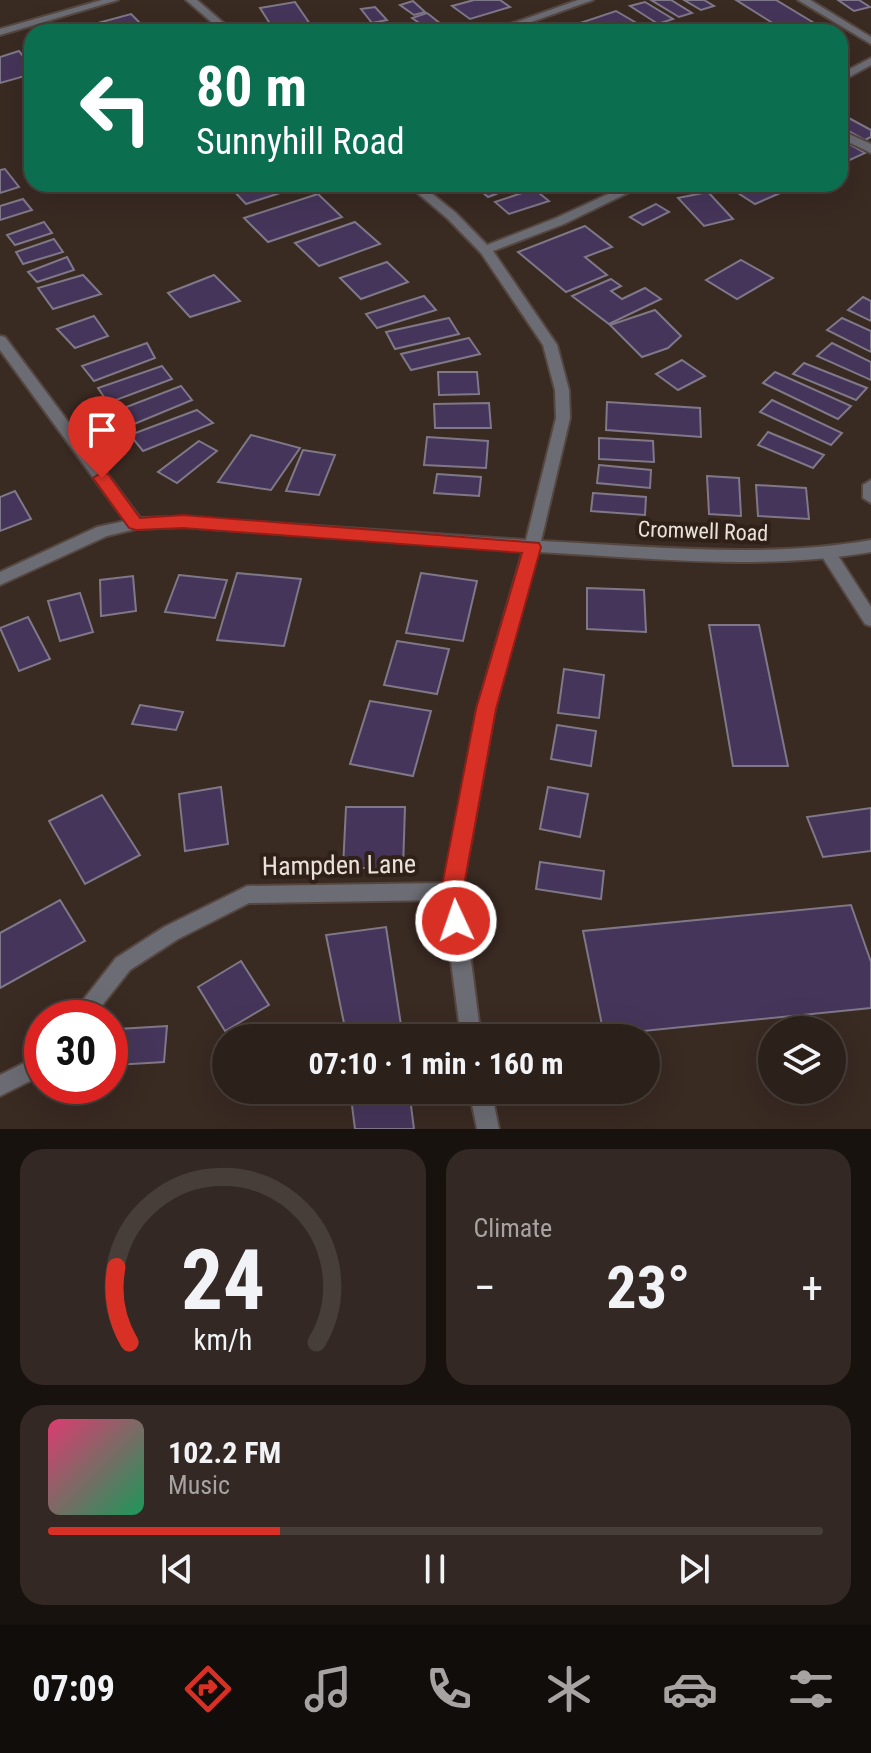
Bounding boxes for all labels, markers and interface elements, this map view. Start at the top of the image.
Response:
text: 80 m [196,54,307,120]
icon: left [64,56,168,160]
text: Sunnyhill Road [196,121,405,163]
pin [68,396,136,478]
icon: arrive [80,408,124,452]
street label: Cromwell Road [637,516,769,546]
street label: Hampden Lane [262,849,416,881]
position arrow [414,879,498,963]
speed limit sign: 30 [24,1000,128,1104]
map controls [758,1016,846,1104]
button: layers [758,1016,846,1104]
text: 07:10 · 1 min · 160 m [309,1046,563,1081]
text: Climate [474,1213,552,1243]
text: 24 [181,1232,265,1329]
text: 23° [606,1252,690,1323]
text: − [474,1262,496,1314]
text: + [801,1262,823,1314]
text: km/h [193,1323,252,1357]
text: 102.2 FM [168,1435,281,1470]
text: Music [168,1470,230,1500]
icon: previous [155,1547,199,1591]
icon: pause [413,1547,457,1591]
icon: next [672,1547,716,1591]
icon: directions [180,1661,236,1717]
icon: music [300,1661,356,1717]
icon: phone [421,1661,477,1717]
icon: climate [541,1661,597,1717]
icon: car [662,1661,718,1717]
icon: filters [783,1661,839,1717]
text: 07:09 [32,1668,115,1710]

